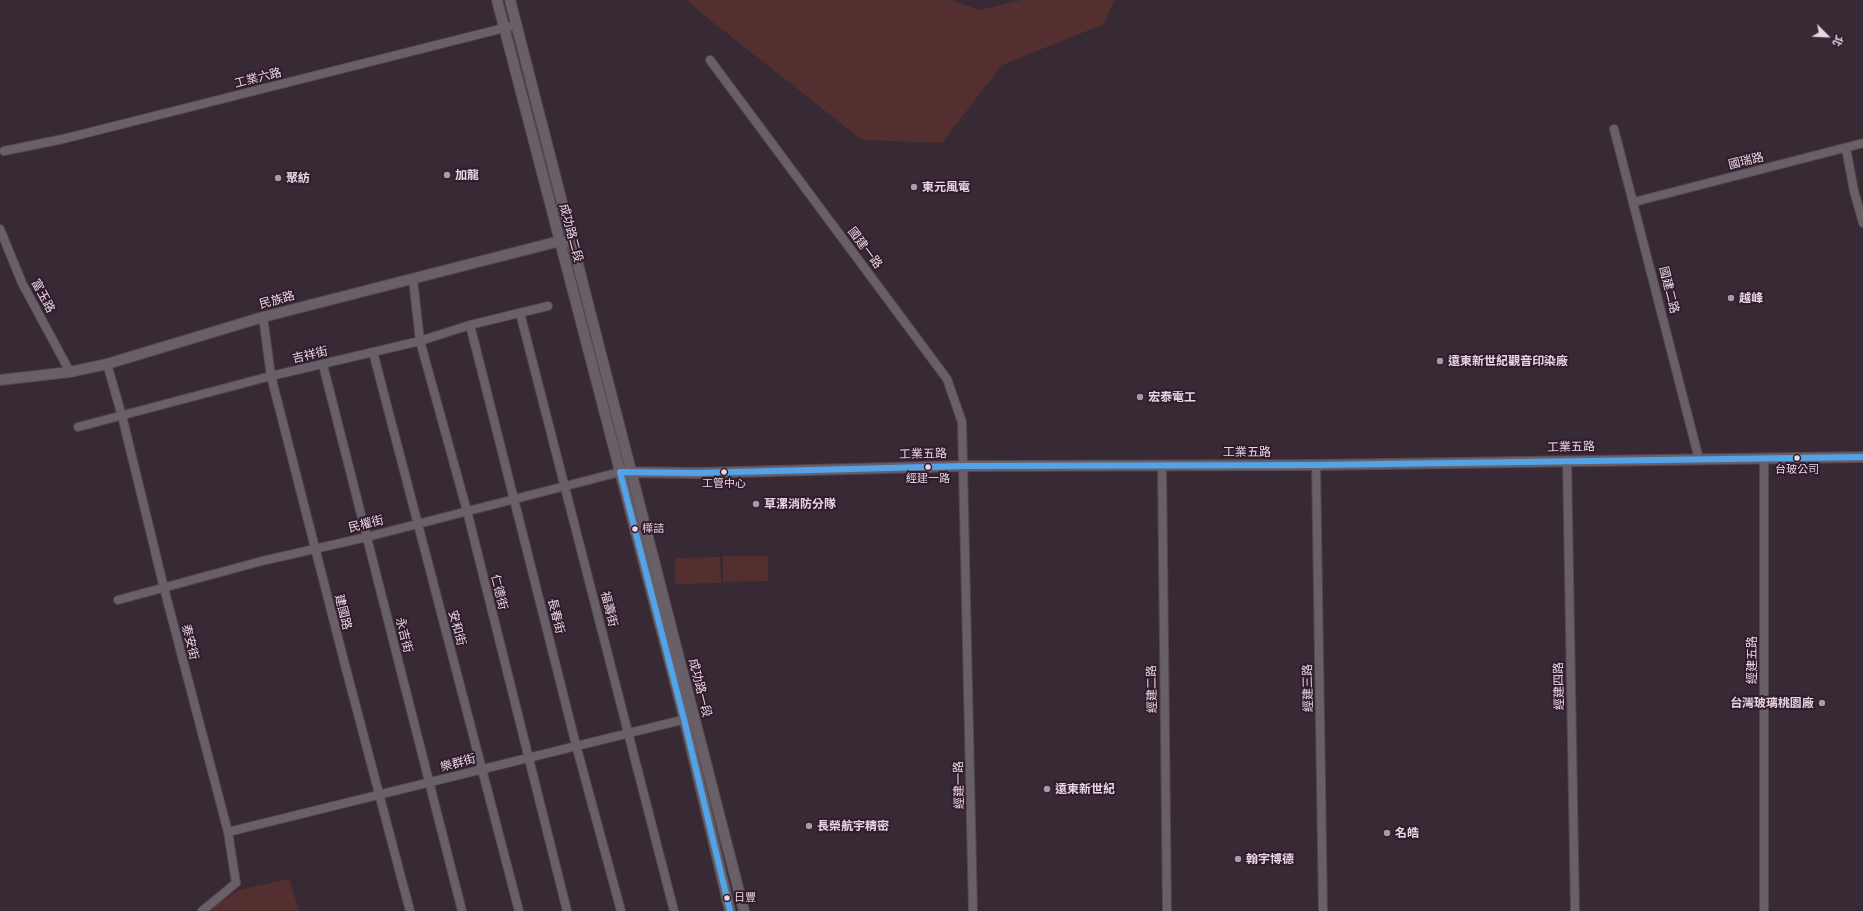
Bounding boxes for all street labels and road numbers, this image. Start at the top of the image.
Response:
street label: 工業六路 [233,65,283,91]
street label: 國瑞路 [1727,150,1765,172]
street label: 成功路二段 [556,202,586,264]
street label: 國建一路 [845,224,885,272]
street label: 國建二路 [1656,265,1682,315]
street label: 富玉路 [28,277,58,315]
street label: 民族路 [258,288,296,312]
street label: 吉祥街 [291,344,329,366]
street label: 工業五路 [1547,439,1595,455]
street label: 工業五路 [1223,445,1271,459]
street label: 工業五路 [899,446,947,462]
street label: 民權街 [347,513,385,535]
street label: 仁德街 [488,573,510,611]
street label: 福壽街 [598,590,620,628]
street label: 建國路 [332,593,354,631]
street label: 長春街 [545,597,567,635]
street label: 安和街 [445,609,469,647]
street label: 永吉街 [393,616,415,654]
street label: 泰安街 [179,623,201,661]
street label: 經建五路 [1745,636,1759,684]
street label: 成功路一段 [686,657,714,719]
street label: 經建四路 [1551,662,1567,710]
street label: 經建三路 [1300,664,1316,712]
street label: 經建二路 [1144,665,1160,713]
street label: 樂群街 [439,751,477,775]
street label: 經建一路 [951,761,967,809]

